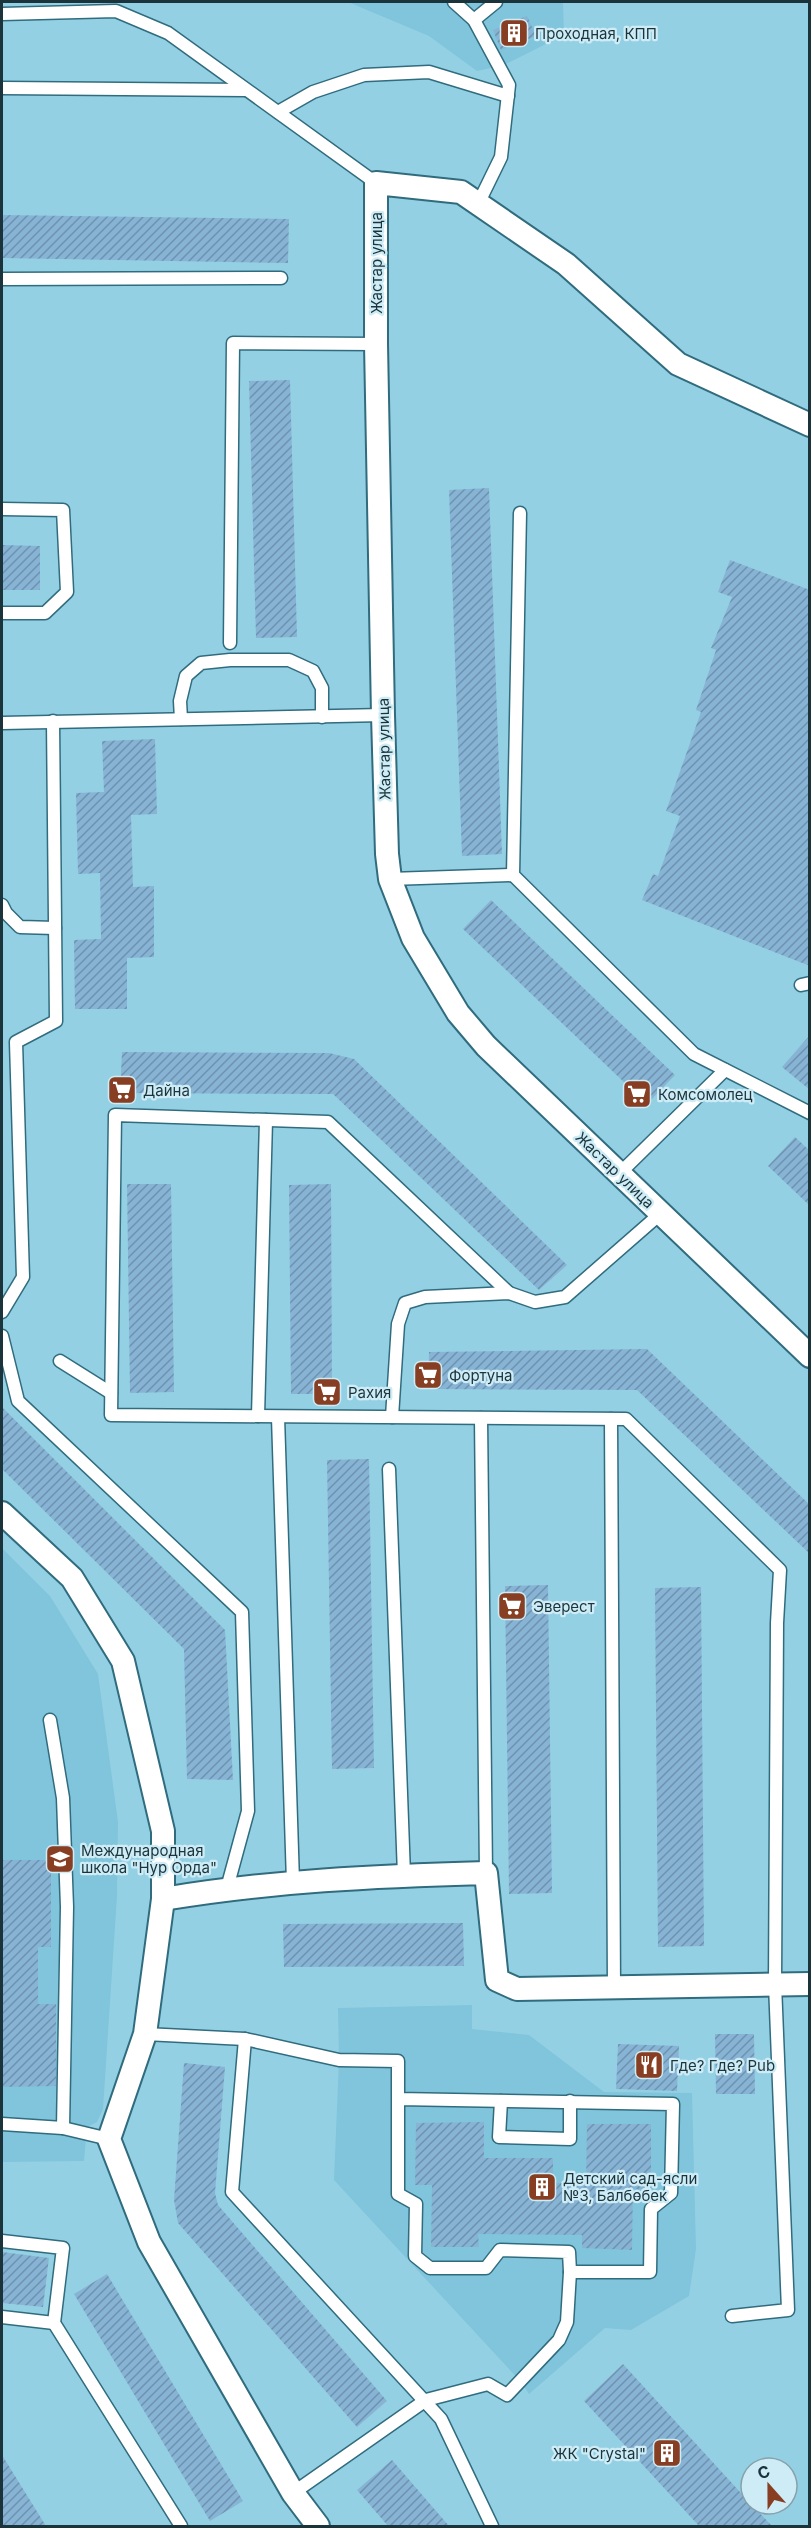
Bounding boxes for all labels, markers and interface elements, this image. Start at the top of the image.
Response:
building icon: Проходная, КПП [498,17,530,49]
place label: Проходная, КПП [535,24,657,43]
street label: Жастар улица [367,212,386,314]
street label: Жастар улица [374,698,394,800]
supermarket icon: Дайна [106,1074,138,1106]
supermarket icon: Комсомолец [621,1078,653,1110]
place label: Дайна [143,1081,190,1100]
place label: Комсомолец [658,1085,753,1104]
street label: Жастар улица [572,1128,658,1212]
supermarket icon: Фортуна [412,1359,444,1391]
place label: Фортуна [449,1366,513,1385]
supermarket icon: Рахия [311,1376,343,1408]
place label: Рахия [348,1383,391,1402]
supermarket icon: Эверест [496,1590,528,1622]
place label: Эверест [533,1597,595,1616]
place label: Международная школа "Нур Орда" [81,1841,217,1877]
school or university icon: Международная школа "Нур Орда" [44,1843,76,1875]
restaurant icon: Где? Где? Pub [633,2049,665,2081]
place label: Где? Где? Pub [670,2056,775,2075]
place label: Детский сад-ясли №3, Балбөбек [563,2169,697,2205]
building icon: Детский сад-ясли №3, Балбөбек [526,2171,558,2203]
building icon: ЖК "Crystal" [651,2437,683,2469]
place label: ЖК "Crystal" [553,2444,646,2463]
north arrow [739,2456,799,2516]
text: С [755,2460,773,2483]

